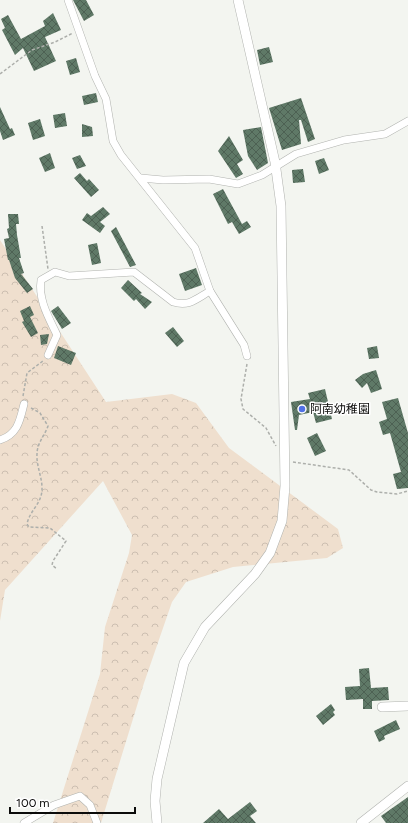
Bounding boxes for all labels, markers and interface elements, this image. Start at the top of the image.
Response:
place label: 阿南幼稚園 [310,402,370,416]
marker: 阿南幼稚園 [297,404,307,414]
scale bar [10,789,135,815]
text: 100 m [16,796,50,810]

